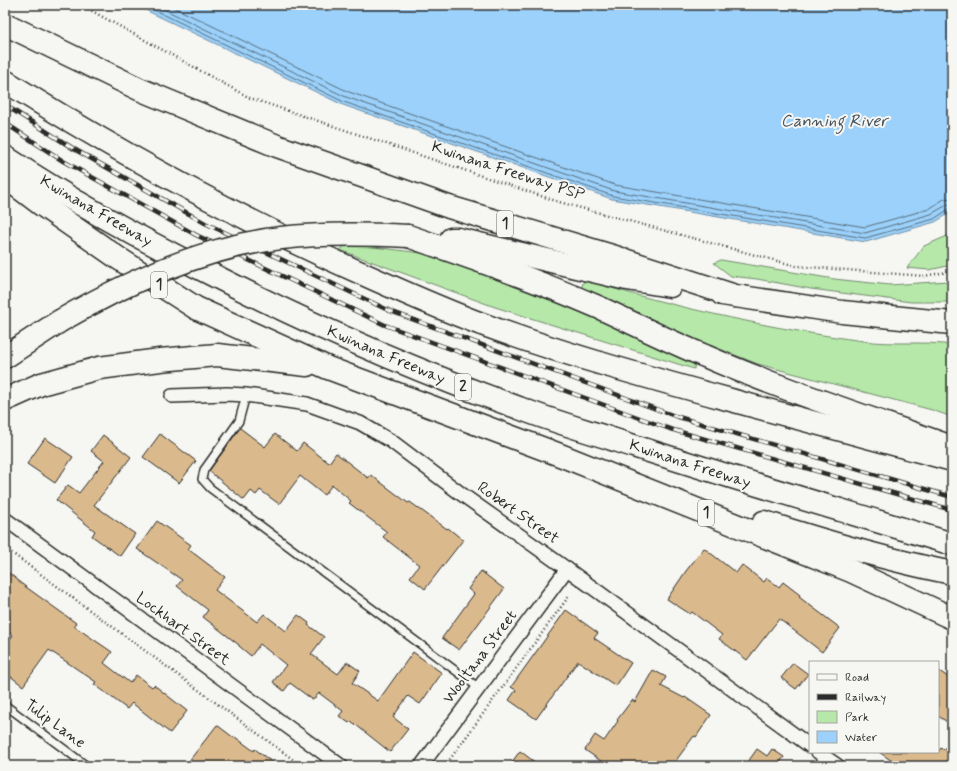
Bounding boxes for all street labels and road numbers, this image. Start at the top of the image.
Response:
street label: Kwinana Freeway PSP [429,136,587,206]
street label: Kwinana Freeway [36,170,156,252]
road number: 1 [497,211,513,237]
road number: 1 [151,272,167,298]
street label: Kwinana Freeway [324,321,448,389]
road number: 2 [455,374,471,400]
street label: Kwinana Freeway [627,434,753,494]
street label: Robert Street [473,477,563,549]
road number: 1 [698,500,714,526]
street label: Lockhart Street [131,588,235,671]
street label: Wooltana Street [438,606,522,708]
street label: Tulip Lane [20,695,90,753]

